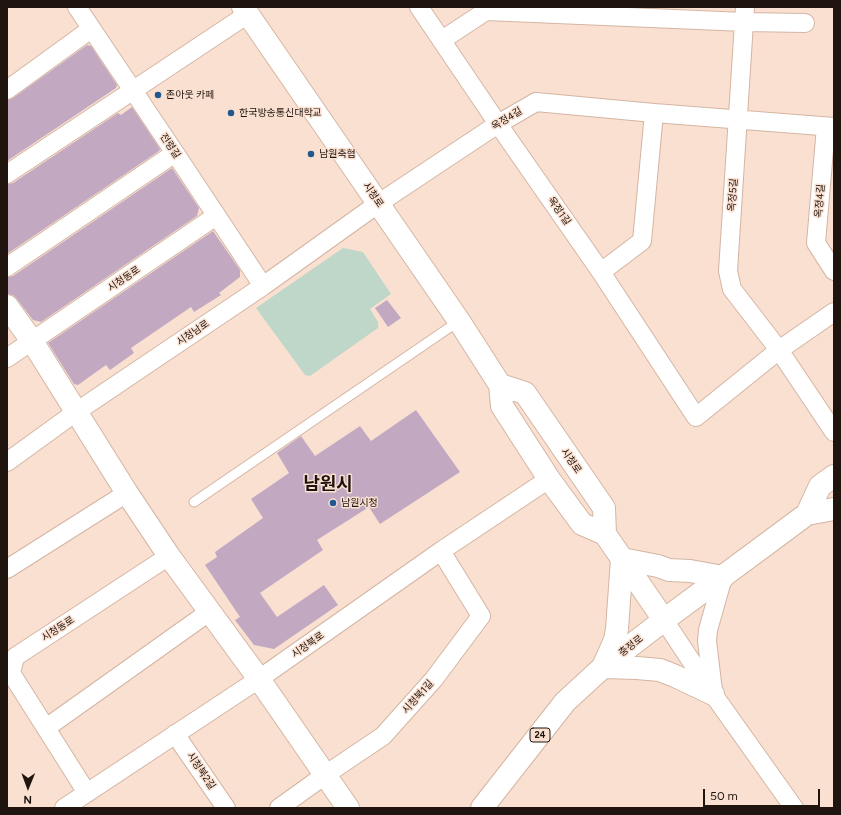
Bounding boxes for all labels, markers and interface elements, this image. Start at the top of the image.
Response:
place label: 존아웃 카페 [166,89,214,101]
marker: 존아웃 카페 [153,90,163,100]
street label: 옥정4길 [489,105,525,133]
place label: 한국방송통신대학교 [239,107,322,119]
marker: 한국방송통신대학교 [226,108,236,118]
street label: 전령길 [157,131,183,161]
place label: 남원축협 [319,148,356,160]
marker: 남원축협 [306,149,316,159]
street label: 옥정5길 [726,178,740,212]
street label: 시청로 [360,180,386,210]
street label: 옥정4길 [813,184,827,218]
street label: 옥정1길 [545,195,573,227]
street label: 시청동로 [105,264,143,294]
street label: 시청남로 [174,318,212,348]
street label: 시청로 [558,446,584,476]
district label: 남원시 [303,474,353,496]
place label: 남원시청 [341,497,378,509]
marker: 남원시청 [328,498,338,508]
street label: 시청동로 [39,614,77,644]
street label: 시청북로 [289,630,327,660]
street label: 충정로 [616,633,646,659]
street label: 시청북1길 [400,678,436,716]
road number: 24 [530,728,550,742]
street label: 시청북2길 [184,750,218,792]
north arrow [8,767,48,807]
scale bar [705,781,822,807]
text: 50 m [710,789,738,803]
text: N [23,793,32,806]

